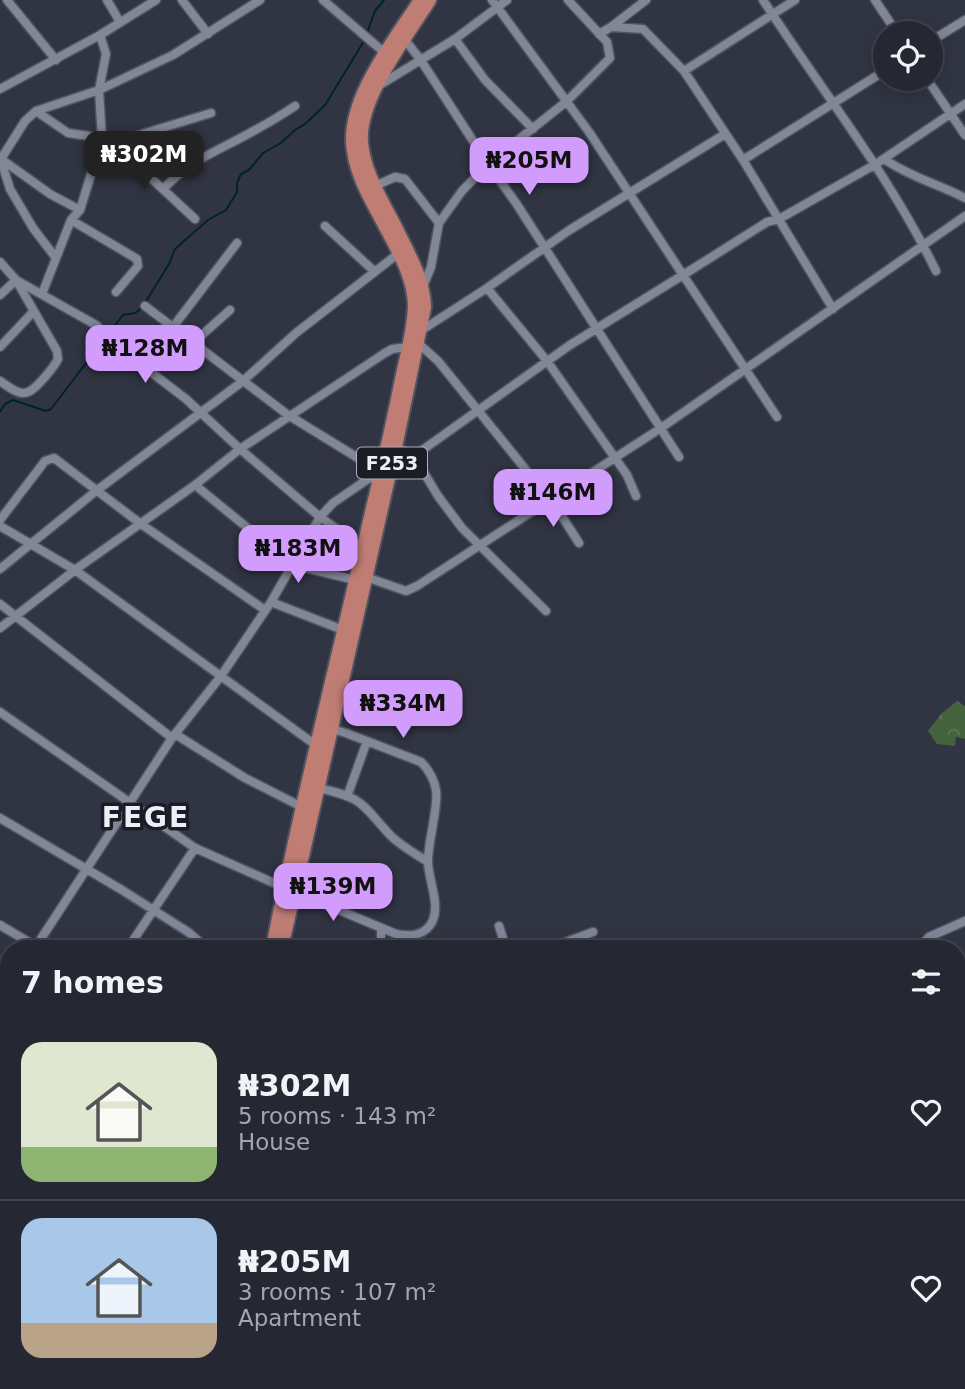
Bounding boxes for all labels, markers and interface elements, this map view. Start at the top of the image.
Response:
map controls [873,21,943,91]
button: locate [873,21,943,91]
pin: ₦302M [95,132,193,191]
pin: ₦205M [480,138,578,197]
text: ₦302M [101,141,187,167]
text: ₦205M [486,147,572,173]
pin: ₦128M [96,326,194,385]
text: ₦128M [102,335,188,361]
road number: F253 [357,447,427,478]
pin: ₦146M [504,470,602,529]
text: ₦146M [510,479,596,505]
pin: ₦183M [249,526,347,585]
text: ₦183M [255,535,341,561]
pin: ₦334M [354,680,452,740]
text: ₦334M [360,690,446,716]
district label: FEGE [102,801,190,834]
pin: ₦139M [284,864,382,923]
text: ₦139M [290,873,376,899]
icon: filters [907,963,945,1001]
text: 7 homes [21,965,164,1000]
text: ₦302M [238,1068,351,1103]
icon: home [77,1070,161,1154]
icon: heart [907,1093,945,1131]
text: 5 rooms · 143 m² [238,1103,436,1129]
text: House [238,1129,310,1155]
text: ₦205M [238,1244,351,1279]
icon: home [77,1246,161,1330]
icon: heart [907,1269,945,1307]
text: 3 rooms · 107 m² [238,1279,436,1305]
text: Apartment [238,1305,361,1331]

